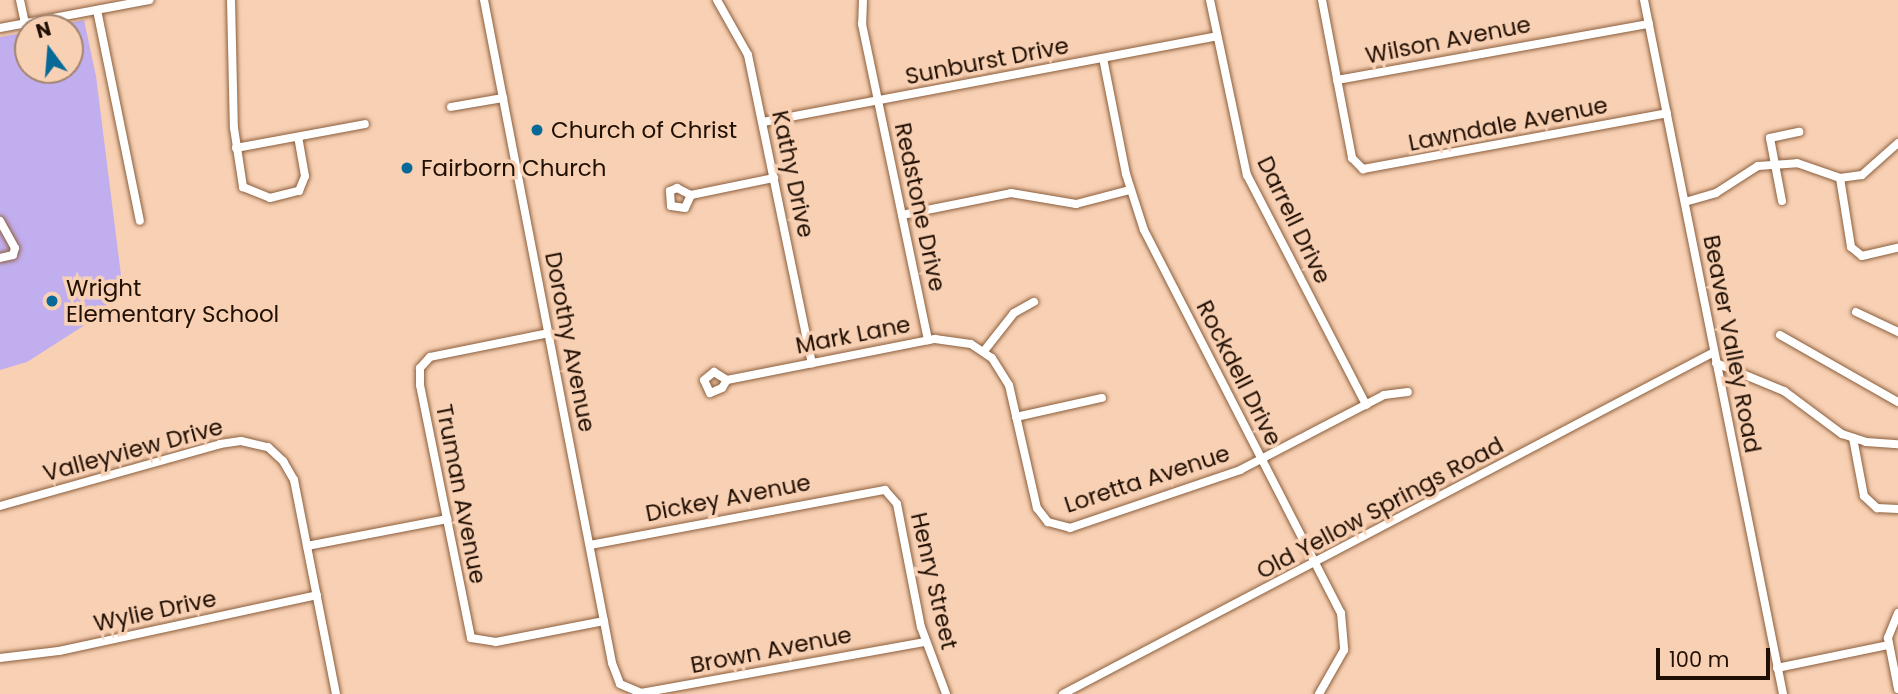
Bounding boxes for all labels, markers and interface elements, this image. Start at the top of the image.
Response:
street label: Wilson Avenue [1363,10,1533,70]
north arrow [14,14,84,84]
text: N [33,15,54,45]
street label: Sunburst Drive [903,32,1071,90]
street label: Lawndale Avenue [1406,91,1610,157]
street label: Kathy Drive [766,108,820,240]
place label: Church of Christ [551,116,737,144]
street label: Redstone Drive [889,120,951,294]
marker: Church of Christ [529,122,545,138]
street label: Darrell Drive [1251,152,1337,288]
place label: Fairborn Church [421,154,607,182]
marker: Fairborn Church [399,160,415,176]
street label: Beaver Valley Road [1697,233,1767,455]
street label: Dorothy Avenue [539,250,601,434]
place label: Wright Elementary School [66,274,279,328]
marker: Wright Elementary School [44,293,60,309]
street label: Rockdell Drive [1191,296,1287,450]
street label: Mark Lane [793,310,913,360]
street label: Truman Avenue [430,402,492,586]
street label: Valleyview Drive [40,413,226,487]
street label: Old Yellow Springs Road [1252,431,1508,585]
street label: Loretta Avenue [1061,439,1233,519]
street label: Dickey Avenue [643,468,813,528]
street label: Henry Street [905,510,963,652]
street label: Wylie Drive [91,585,219,637]
street label: Brown Avenue [688,621,854,679]
scale bar [1660,634,1774,678]
text: 100 m [1669,645,1729,674]

